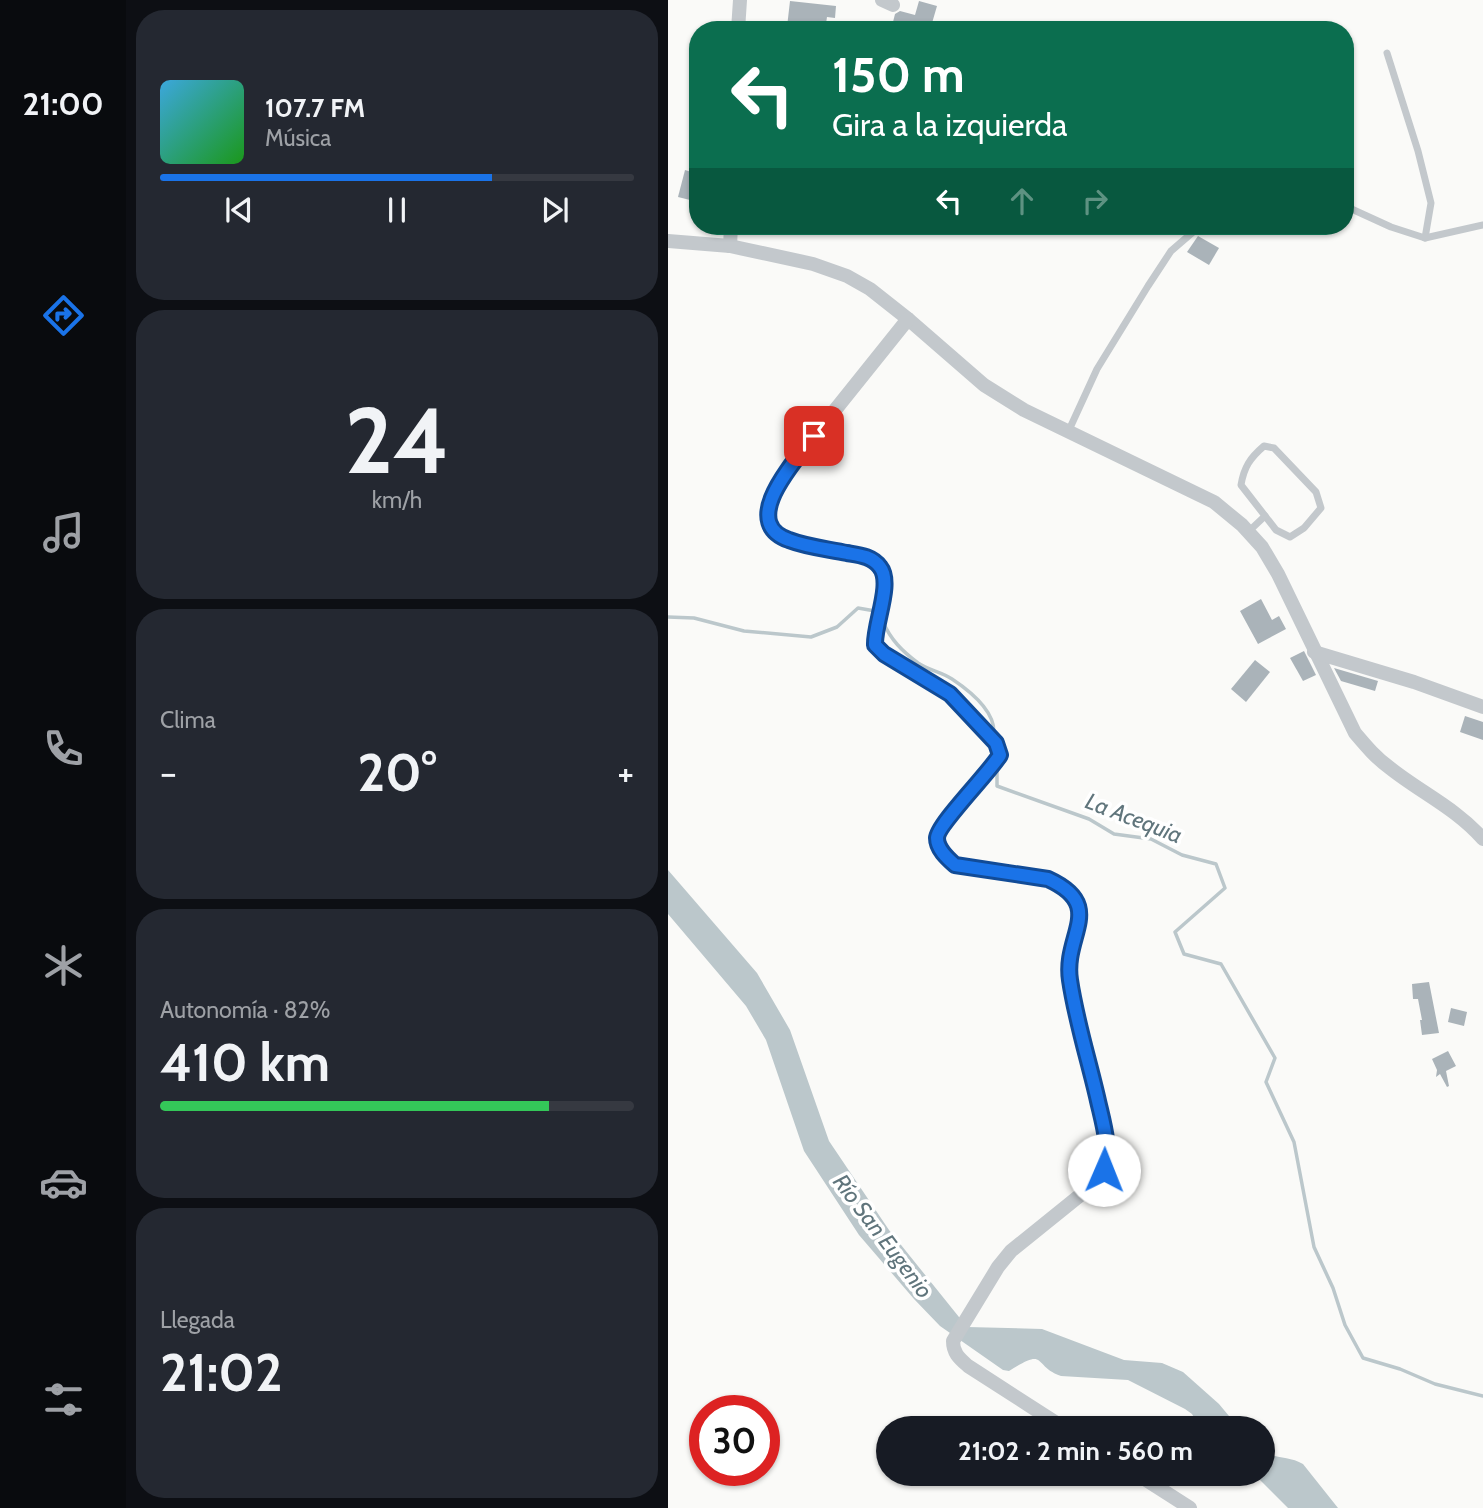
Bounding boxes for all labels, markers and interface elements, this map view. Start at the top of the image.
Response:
text: 150 m [832,45,965,104]
icon: left [717,49,808,140]
text: 21:00 [22,84,104,123]
text: 107.7 FM [265,92,365,124]
text: Gira a la izquierda [832,105,1067,144]
text: Música [265,124,331,152]
icon: left [930,182,968,220]
icon: ahead [1003,182,1041,220]
icon: right [1076,182,1114,220]
icon: previous [220,191,258,229]
icon: pause [378,191,416,229]
icon: next [536,191,574,229]
icon: directions [39,291,88,340]
text: 24 [345,385,449,496]
pin [784,406,844,466]
icon: arrive [795,417,833,455]
text: km/h [372,486,422,514]
icon: music [39,508,88,557]
text: Clima [160,706,216,734]
icon: phone [39,724,88,773]
text: 20° [357,741,437,804]
text: − [160,749,177,796]
text: + [617,749,634,796]
water label: La Acequia [1082,787,1186,849]
icon: climate [39,941,88,990]
text: Autonomía · 82% [160,996,330,1024]
text: 410 km [160,1031,330,1094]
position arrow [1067,1133,1141,1207]
icon: car [39,1158,88,1207]
water label: Río San Eugenio [827,1168,939,1304]
text: Llegada [160,1306,235,1334]
text: 21:02 [160,1341,282,1404]
icon: filters [39,1375,88,1424]
speed limit sign: 30 [689,1395,780,1486]
text: 21:02 · 2 min · 560 m [958,1435,1193,1467]

